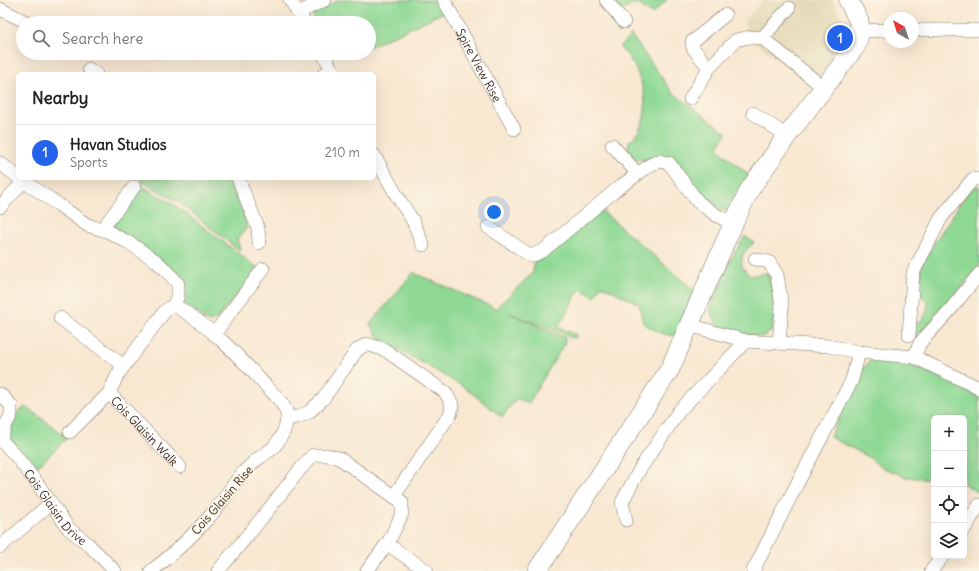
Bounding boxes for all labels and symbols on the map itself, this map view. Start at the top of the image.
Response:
north arrow [883,12,919,48]
pin: 1 [827,23,853,53]
street label: Spire View Rise [453,26,505,104]
your location [484,202,504,222]
street label: Cois Glaisin Walk [108,393,182,468]
street label: Cois Glaisin Rise [188,462,256,538]
street label: Cois Glaisin Drive [21,466,90,548]

